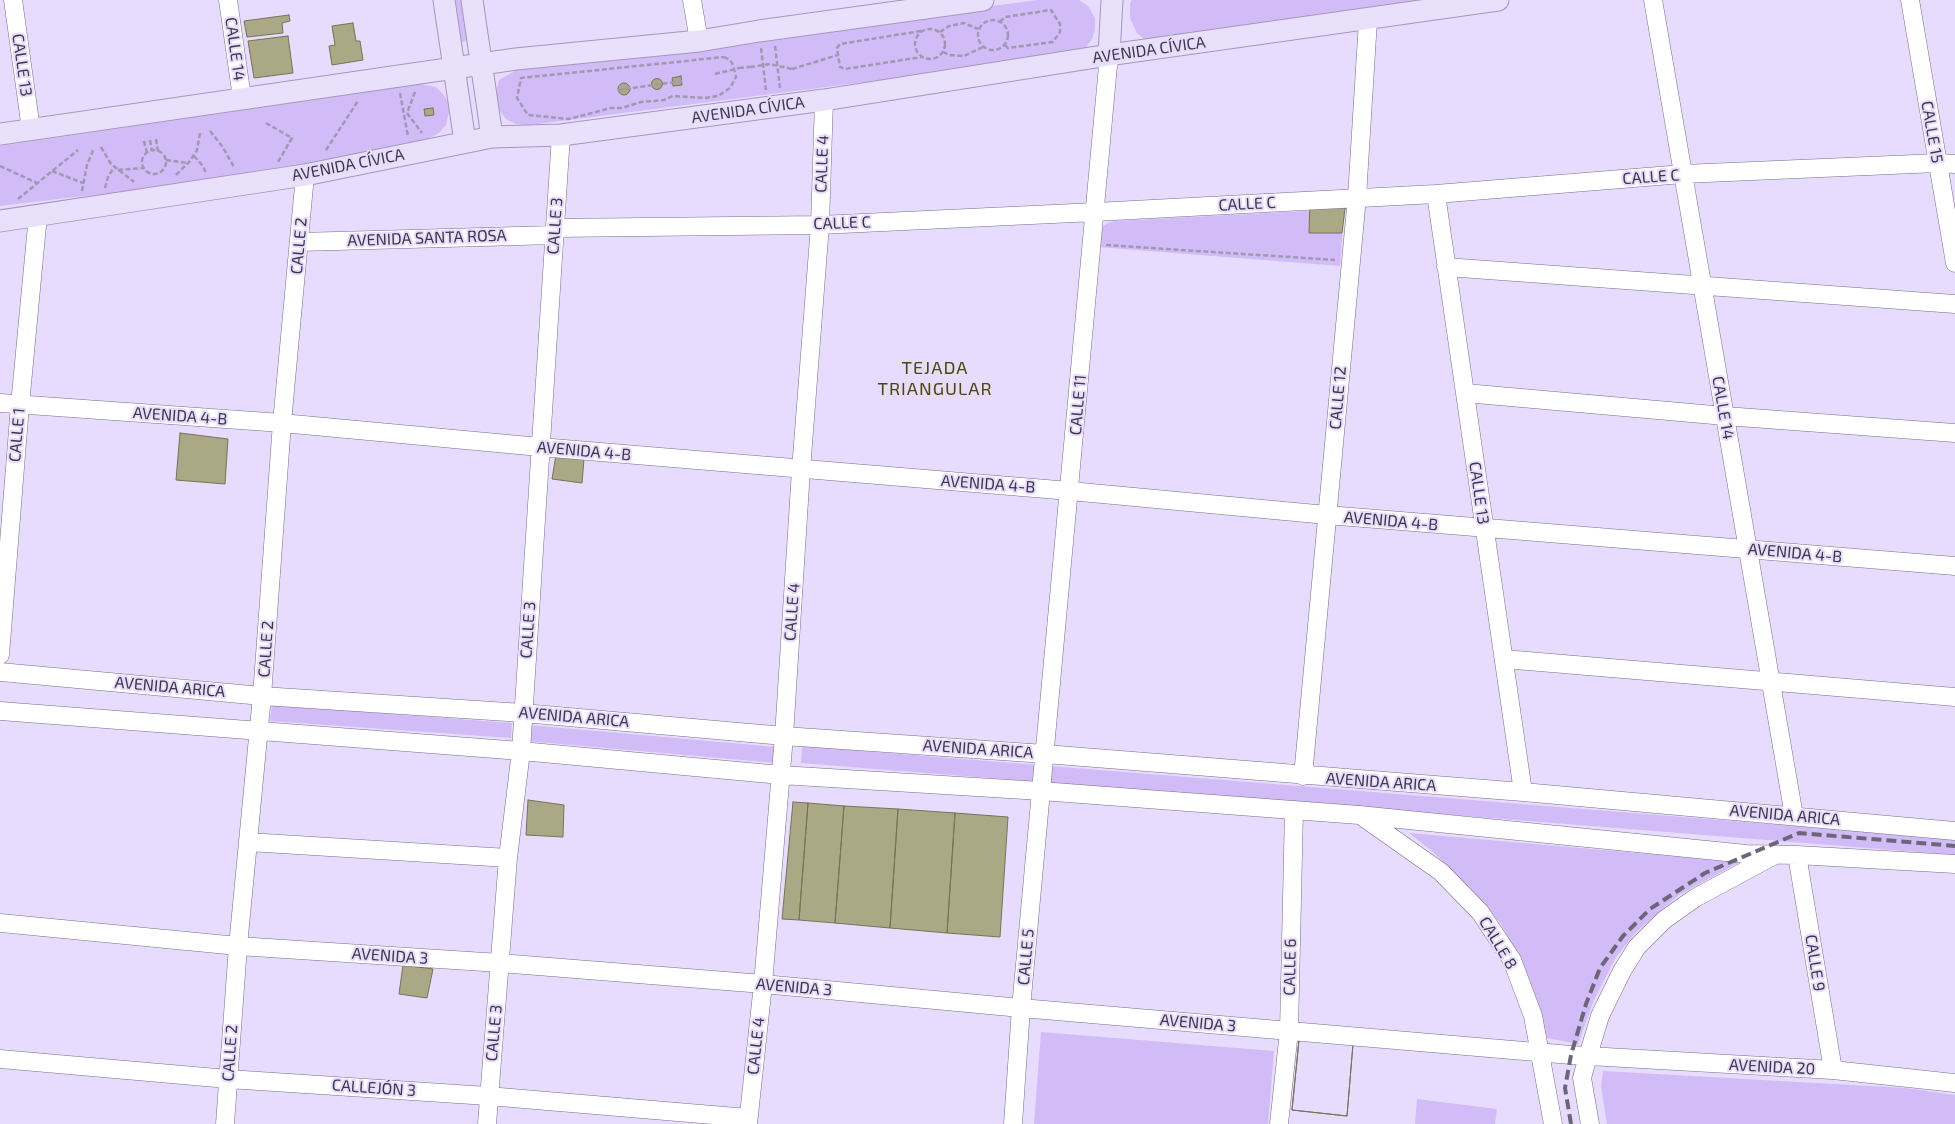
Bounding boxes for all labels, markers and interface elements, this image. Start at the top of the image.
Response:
street label: CALLE 14 [221,16,249,82]
street label: CALLE 13 [8,32,36,98]
street label: AVENIDA CÍVICA [1091,33,1207,67]
street label: AVENIDA CÍVICA [690,93,806,127]
street label: CALLE 15 [1917,99,1947,165]
street label: CALLE 4 [811,135,833,193]
street label: AVENIDA CÍVICA [290,145,406,185]
street label: CALLE C [1622,165,1680,189]
street label: CALLE C [1218,193,1276,215]
street label: CALLE 3 [543,197,567,255]
street label: CALLE C [813,212,871,234]
street label: CALLE 2 [287,217,311,275]
street label: AVENIDA SANTA ROSA [347,226,507,250]
district label: TEJADA TRIANGULAR [876,357,994,399]
street label: CALLE 12 [1326,366,1350,430]
street label: CALLE 11 [1066,374,1090,436]
street label: CALLE 14 [1708,375,1738,441]
street label: AVENIDA 4-B [132,403,228,429]
street label: CALLE 1 [5,407,29,463]
street label: AVENIDA 4-B [536,437,632,465]
street label: CALLE 13 [1465,460,1493,526]
street label: AVENIDA 4-B [940,471,1036,497]
street label: AVENIDA 4-B [1343,507,1439,535]
street label: AVENIDA 4-B [1747,539,1843,567]
street label: CALLE 4 [780,582,804,642]
street label: CALLE 3 [516,601,540,659]
street label: CALLE 2 [254,620,278,678]
street label: AVENIDA ARICA [114,673,226,701]
street label: AVENIDA ARICA [518,703,630,731]
street label: AVENIDA ARICA [922,736,1034,762]
street label: AVENIDA ARICA [1325,769,1437,795]
street label: AVENIDA ARICA [1729,801,1841,829]
street label: CALLE 8 [1475,913,1521,973]
street label: CALLE 5 [1014,928,1038,986]
street label: CALLE 9 [1801,933,1829,993]
street label: CALLE 6 [1280,938,1300,996]
street label: AVENIDA 3 [351,944,429,968]
street label: AVENIDA 3 [755,974,833,1000]
street label: CALLE 3 [482,1004,506,1062]
street label: AVENIDA 3 [1159,1010,1237,1036]
street label: CALLE 4 [743,1016,769,1076]
street label: CALLE 2 [218,1024,242,1082]
street label: AVENIDA 20 [1728,1055,1816,1079]
street label: CALLEJÓN 3 [331,1075,417,1101]

